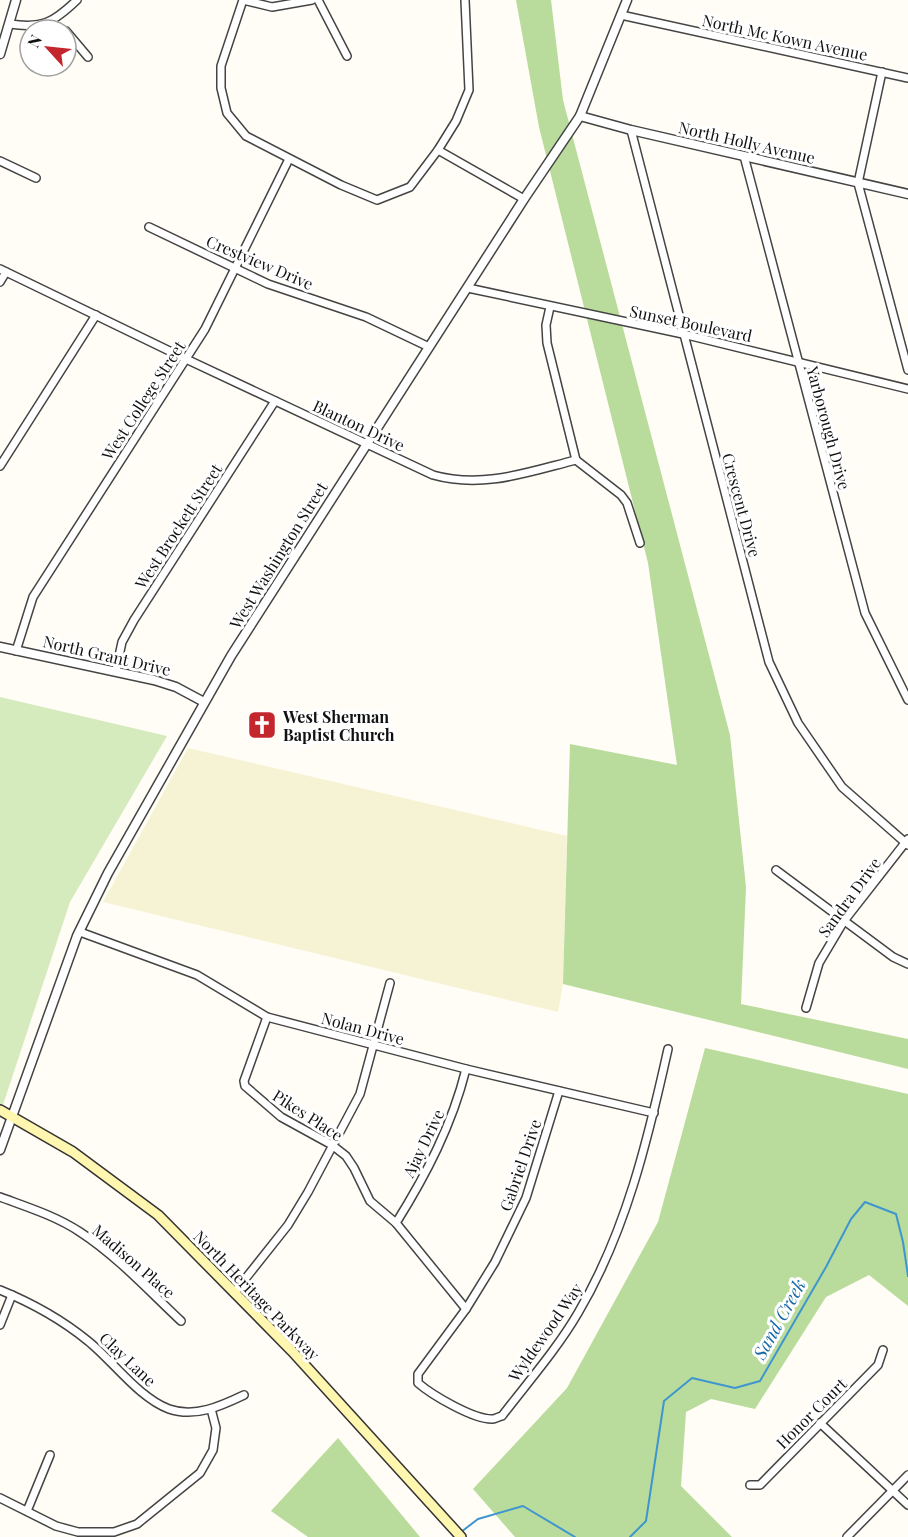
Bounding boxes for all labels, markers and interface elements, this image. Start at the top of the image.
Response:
street label: North Mc Kown Avenue [700,9,870,65]
north arrow [18,18,78,78]
text: N [22,31,46,51]
street label: North Holly Avenue [677,116,817,168]
street label: Crestview Drive [203,230,317,294]
street label: Sunset Boulevard [628,300,754,346]
street label: West College Street [96,336,190,464]
street label: Yarborough Drive [802,363,856,492]
street label: Blanton Drive [310,395,408,455]
street label: Crescent Drive [718,451,766,559]
street label: West Brockett Street [129,459,226,593]
street label: West Washington Street [224,477,332,633]
street label: North Grant Drive [41,630,173,680]
place label: West Sherman Baptist Church [282,706,395,745]
church icon: West Sherman Baptist Church [246,709,278,741]
street label: Sandra Drive [813,853,885,941]
street label: Nolan Drive [319,1007,407,1049]
street label: Pikes Place [269,1085,347,1145]
street label: Ajay Drive [397,1106,448,1181]
street label: Gabriel Drive [494,1116,546,1214]
street label: Madison Place [88,1219,180,1303]
street label: North Heritage Parkway [189,1226,325,1364]
water label: Sand Creek [747,1275,811,1364]
street label: Wyldewood Way [503,1279,587,1386]
street label: Clay Lane [95,1327,161,1391]
street label: Honor Court [771,1373,851,1453]

